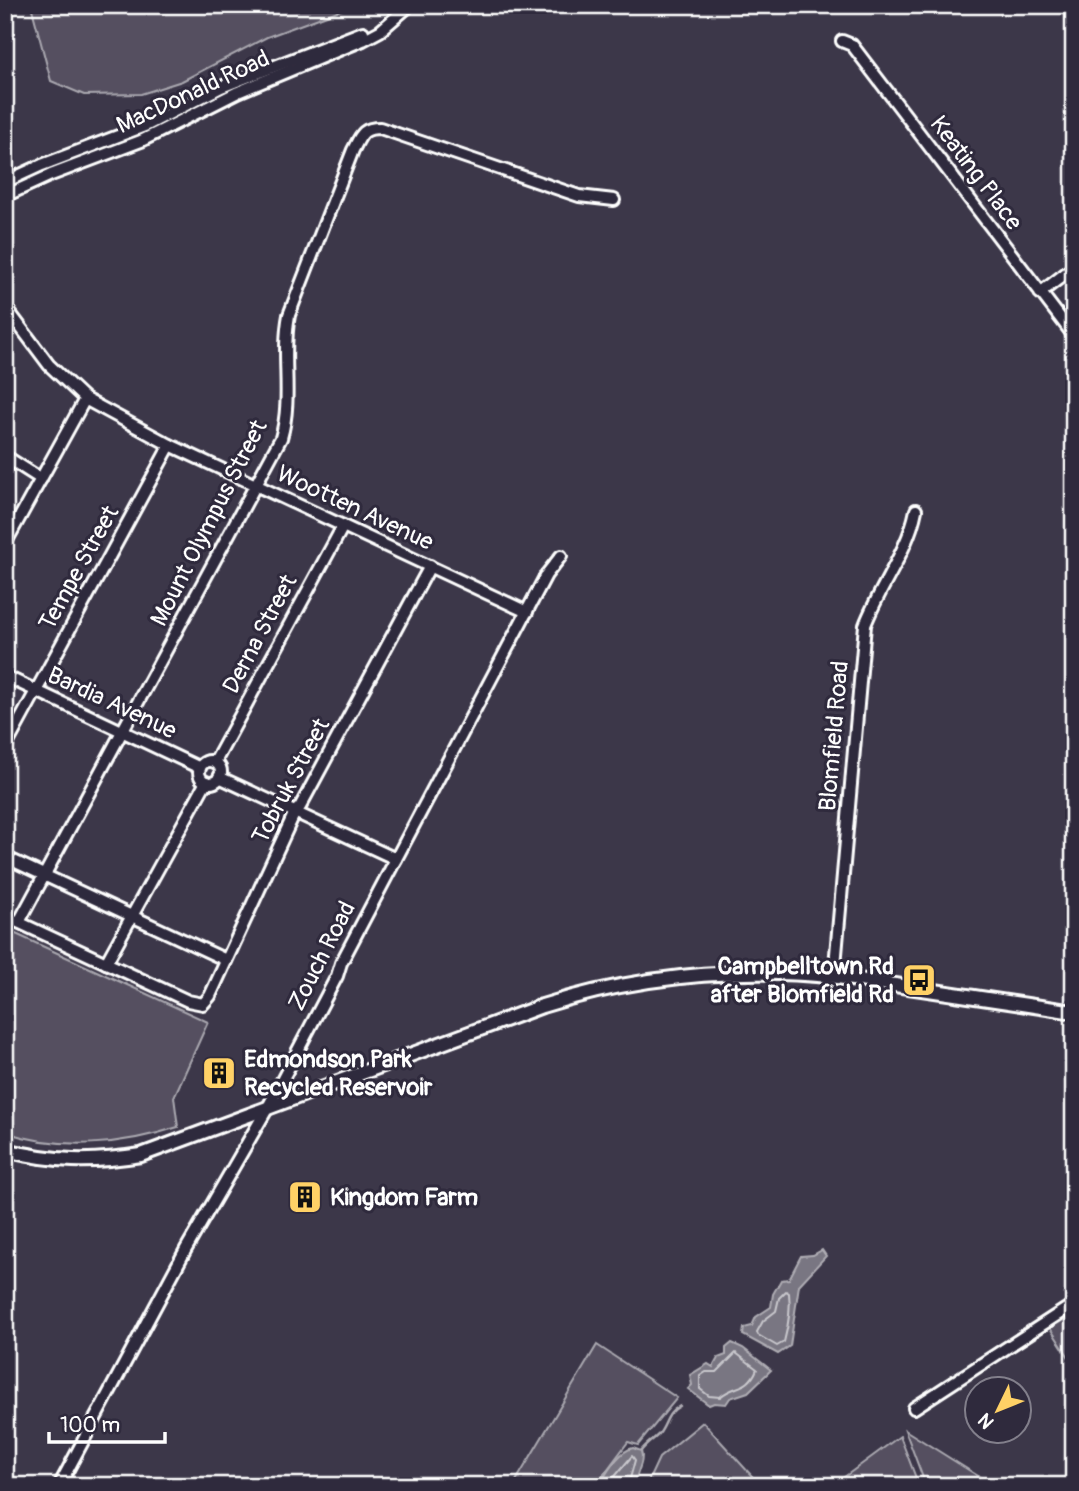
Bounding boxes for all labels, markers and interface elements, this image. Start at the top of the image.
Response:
street label: MacDonald Road [112,44,274,140]
street label: Keating Place [924,110,1028,236]
street label: Mount Olympus Street [144,415,274,631]
street label: Wootten Avenue [272,459,438,557]
street label: Tempe Street [33,500,125,635]
street label: Derna Street [217,569,304,698]
street label: Bardia Avenue [43,660,181,746]
street label: Blomfield Road [813,660,855,812]
street label: Tobruk Street [246,713,336,849]
street label: Zouch Road [282,897,362,1015]
place label: Campbelltown Rd after Blomfield Rd [711,952,894,1009]
bus stop icon: Campbelltown Rd after Blomfield Rd [900,961,938,999]
place label: Edmondson Park Recycled Reservoir [244,1045,433,1102]
building icon: Edmondson Park Recycled Reservoir [200,1054,238,1092]
building icon: Kingdom Farm [286,1178,324,1216]
place label: Kingdom Farm [330,1183,478,1212]
north arrow [964,1376,1034,1446]
scale bar [49,1400,164,1444]
text: N [973,1408,999,1434]
text: 100 m [60,1412,120,1439]

